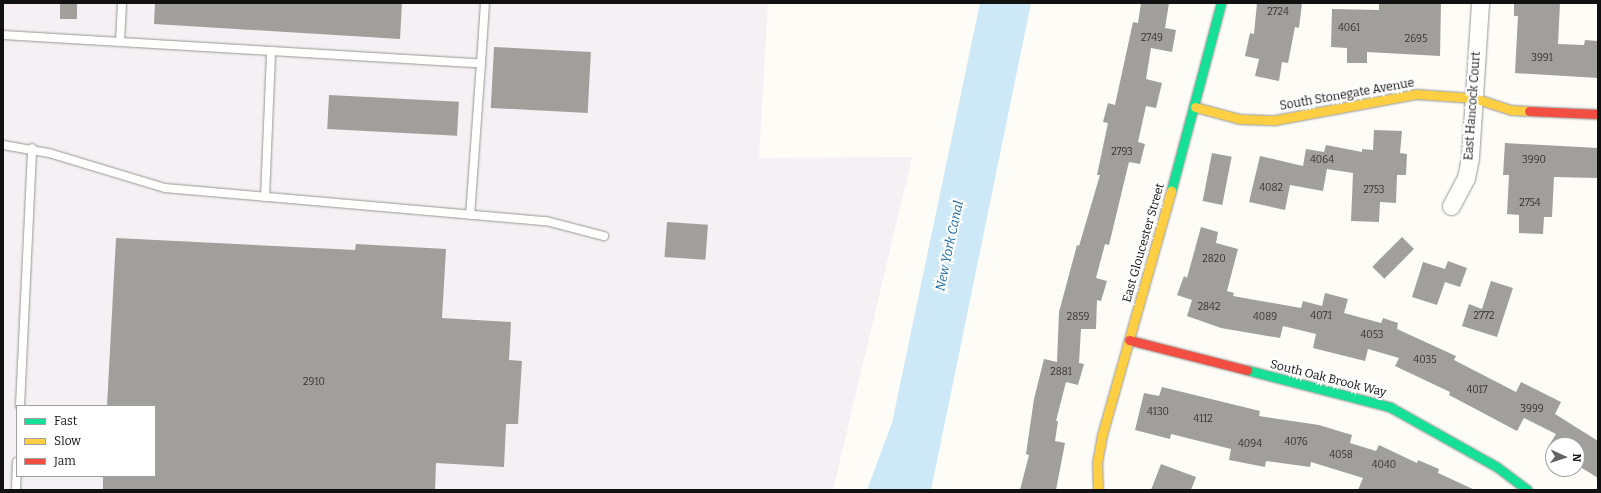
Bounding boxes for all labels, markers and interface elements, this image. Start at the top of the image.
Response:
house number: 2724 [1267,7,1289,19]
house number: 4061 [1338,23,1360,35]
house number: 2749 [1141,33,1163,45]
house number: 2695 [1405,34,1427,46]
street label: East Hancock Court [1462,51,1484,161]
house number: 3991 [1531,53,1553,65]
street label: South Stonegate Avenue [1279,76,1415,114]
house number: 2793 [1111,147,1133,159]
house number: 4064 [1310,155,1334,167]
house number: 3990 [1522,155,1546,167]
street label: East Gloucester Street [1120,182,1168,304]
house number: 4082 [1259,183,1283,195]
house number: 2753 [1364,185,1384,197]
house number: 2754 [1519,198,1541,210]
water label: New York Canal [933,199,967,293]
house number: 2820 [1202,254,1226,266]
house number: 2842 [1198,302,1220,314]
house number: 4071 [1310,311,1332,323]
house number: 2772 [1474,311,1494,323]
house number: 2859 [1067,312,1089,324]
house number: 4089 [1253,312,1277,324]
house number: 4053 [1360,330,1384,342]
house number: 4035 [1413,355,1437,367]
street label: South Oak Brook Way [1268,358,1388,400]
house number: 2881 [1050,367,1072,379]
house number: 2910 [303,377,325,389]
house number: 4017 [1466,385,1488,397]
house number: 3999 [1520,404,1544,416]
legend [16,405,156,477]
house number: 4130 [1147,407,1169,419]
text: Fast [54,414,77,428]
house number: 4112 [1193,414,1213,426]
text: Slow [54,434,81,448]
house number: 4076 [1284,437,1308,449]
north arrow [1545,437,1585,477]
house number: 4094 [1238,439,1262,451]
house number: 4058 [1329,450,1353,462]
text: N [1570,453,1583,462]
text: Jam [54,454,76,468]
house number: 4040 [1372,460,1396,472]

